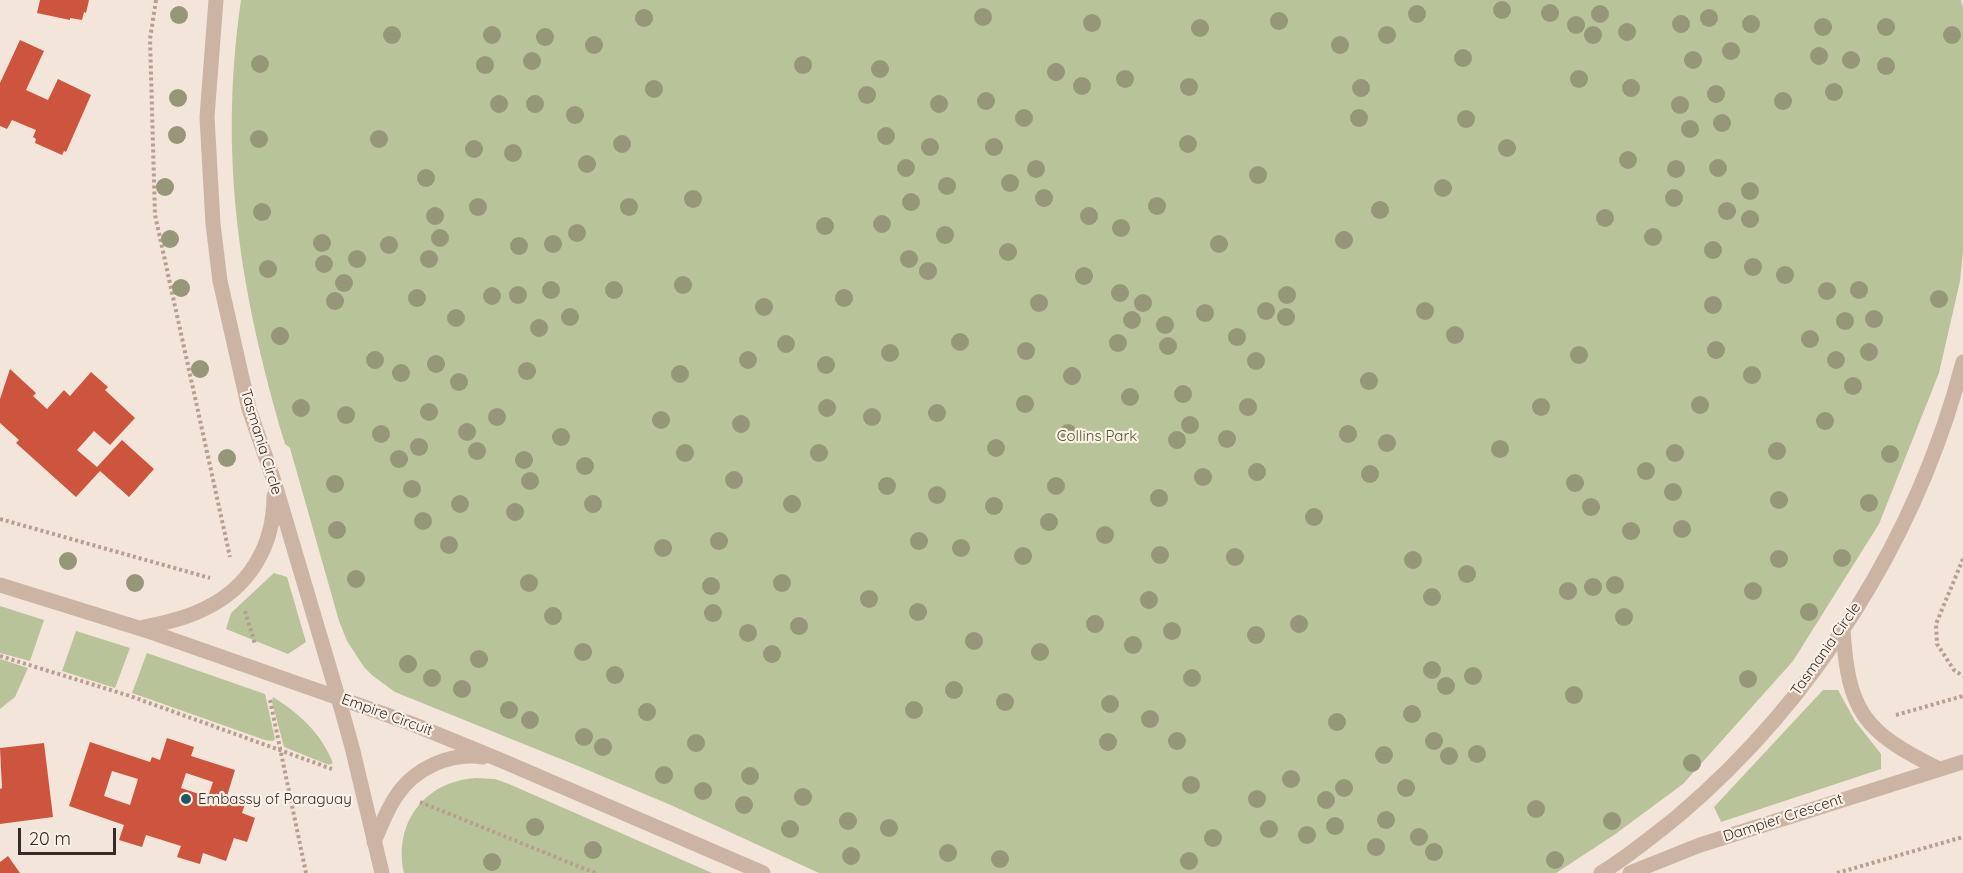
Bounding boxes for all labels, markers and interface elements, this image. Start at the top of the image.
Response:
street label: Tasmania Circle [236,387,286,497]
park label: Collins Park [1057,427,1137,445]
street label: Tasmania Circle [1787,599,1865,699]
street label: Empire Circuit [339,690,435,740]
place label: Embassy of Paraguay [198,790,352,808]
street label: Dampier Crescent [1721,790,1845,846]
marker: Embassy of Paraguay [179,792,193,806]
scale bar [21,816,118,854]
text: 20 m [29,827,71,850]

